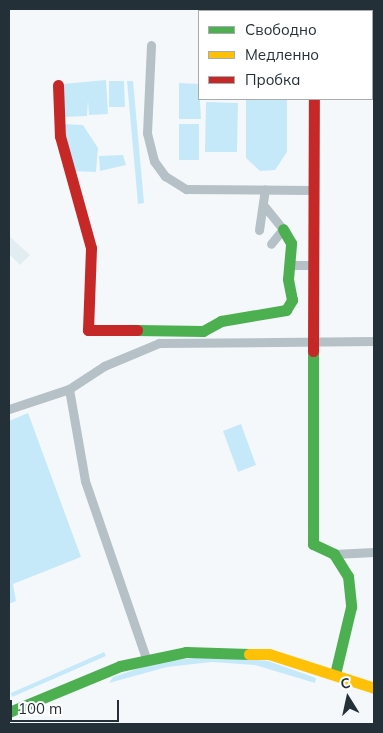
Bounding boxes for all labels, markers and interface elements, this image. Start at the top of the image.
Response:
legend [198,10,373,100]
text: Свободно [245,20,317,39]
text: Медленно [245,45,319,64]
text: Пробка [245,70,300,89]
north arrow [323,673,373,723]
text: С [339,674,352,693]
scale bar [12,690,121,722]
text: 100 m [18,699,62,718]

